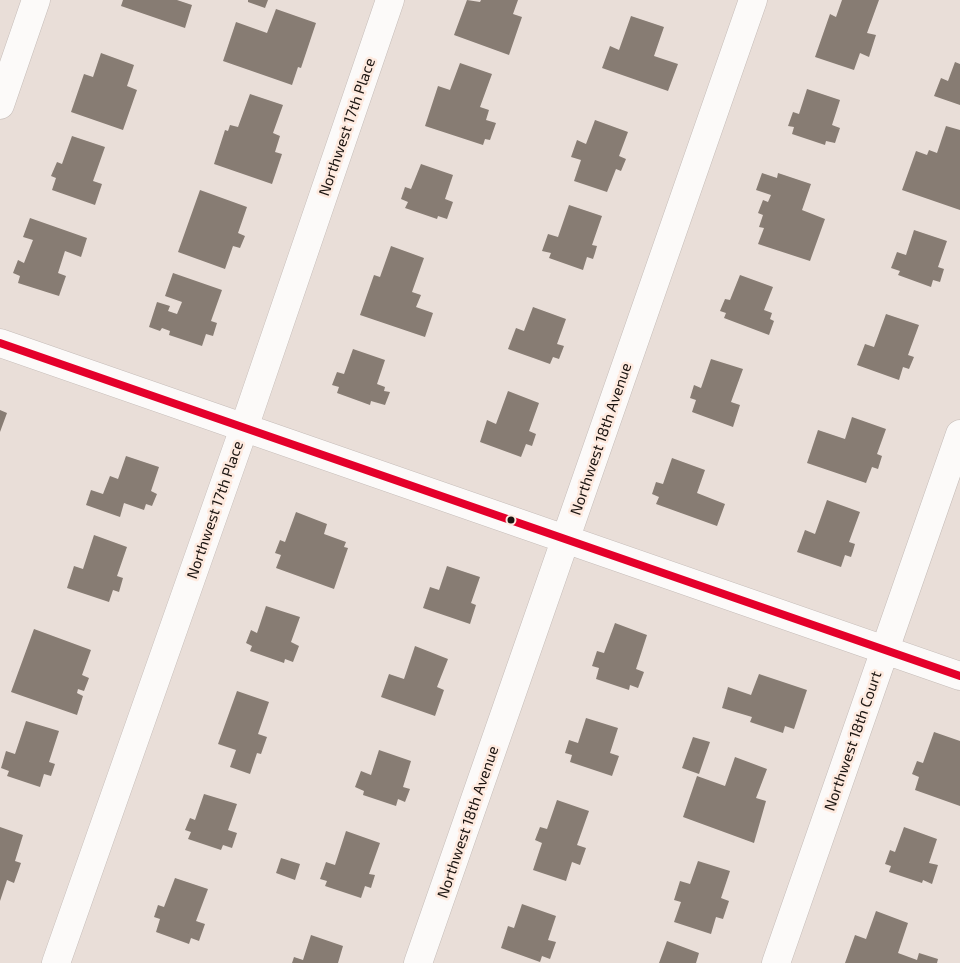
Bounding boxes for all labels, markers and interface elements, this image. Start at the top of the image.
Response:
street label: Northwest 17th Place [315,56,379,198]
street label: Northwest 18th Avenue [566,361,636,517]
street label: Northwest 17th Place [183,439,247,581]
unlabelled marker [506,515,516,525]
street label: Northwest 18th Court [821,669,885,813]
street label: Northwest 18th Avenue [433,744,503,900]

